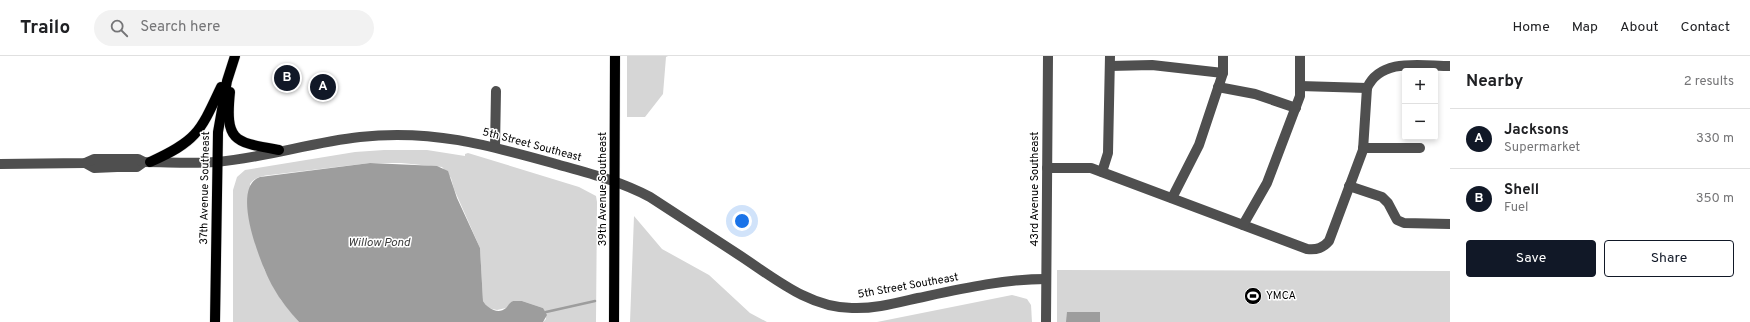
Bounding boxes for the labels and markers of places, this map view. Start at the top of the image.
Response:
pin: B [274,63,300,93]
pin: A [310,72,336,102]
sports icon: YMCA [1243,286,1263,306]
place label: YMCA [1266,289,1296,303]

